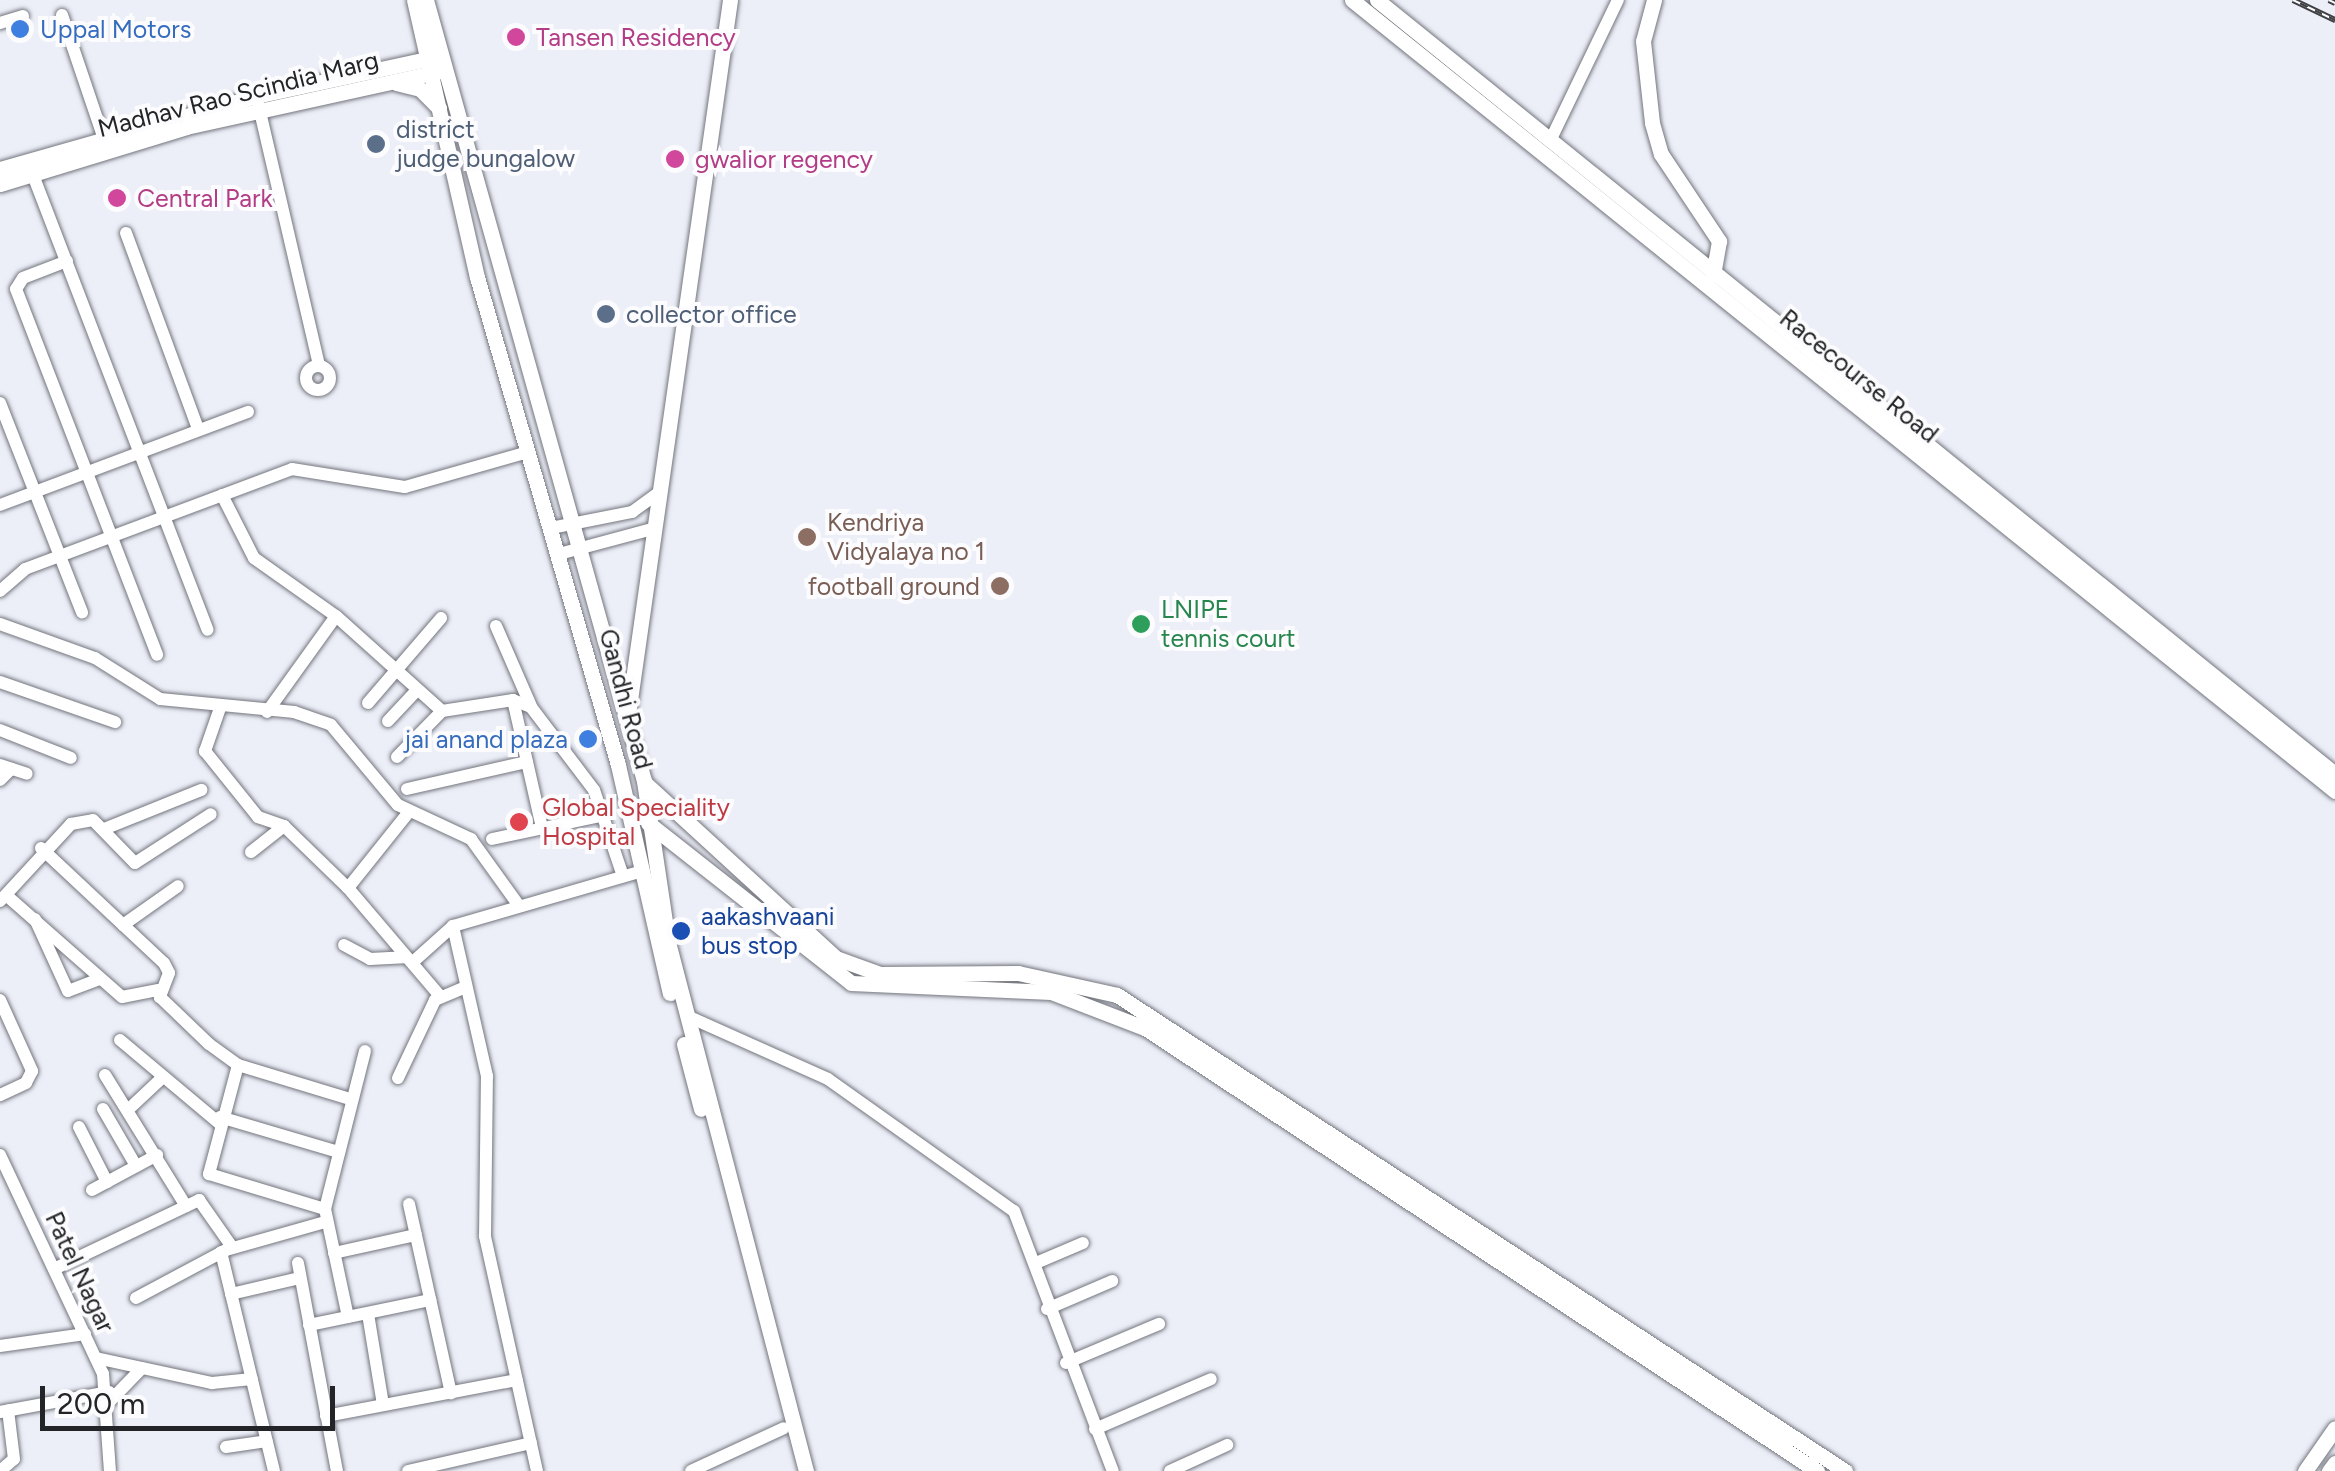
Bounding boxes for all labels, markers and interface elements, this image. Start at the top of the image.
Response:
place label: Uppal Motors [40,14,191,44]
marker: Uppal Motors [9,18,31,40]
place label: Tansen Residency [536,22,736,52]
marker: Tansen Residency [505,26,527,48]
street label: Madhav Rao Scindia Marg [94,45,382,143]
place label: district judge bungalow [396,115,575,174]
marker: district judge bungalow [365,133,387,155]
place label: gwalior regency [695,144,873,174]
marker: gwalior regency [664,148,686,170]
place label: Central Park [137,183,272,213]
marker: Central Park [106,187,128,209]
place label: collector office [626,299,797,329]
marker: collector office [595,303,617,325]
street label: Racecourse Road [1774,303,1944,449]
place label: Kendriya Vidyalaya no 1 [827,508,985,567]
marker: Kendriya Vidyalaya no 1 [796,526,818,548]
place label: football ground [808,571,980,601]
marker: football ground [989,575,1011,597]
place label: LNIPE tennis court [1161,595,1295,654]
marker: LNIPE tennis court [1130,613,1152,635]
street label: Gandhi Road [593,626,659,772]
place label: jai anand plaza [404,724,568,754]
marker: jai anand plaza [577,728,599,750]
place label: Global Speciality Hospital [542,793,730,852]
marker: Global Speciality Hospital [506,809,532,835]
place label: aakashvaani bus stop [701,902,834,961]
marker: aakashvaani bus stop [670,920,692,942]
street label: Patel Nagar [39,1207,121,1337]
scale bar [45,1366,340,1428]
text: 200 m [57,1385,145,1422]

